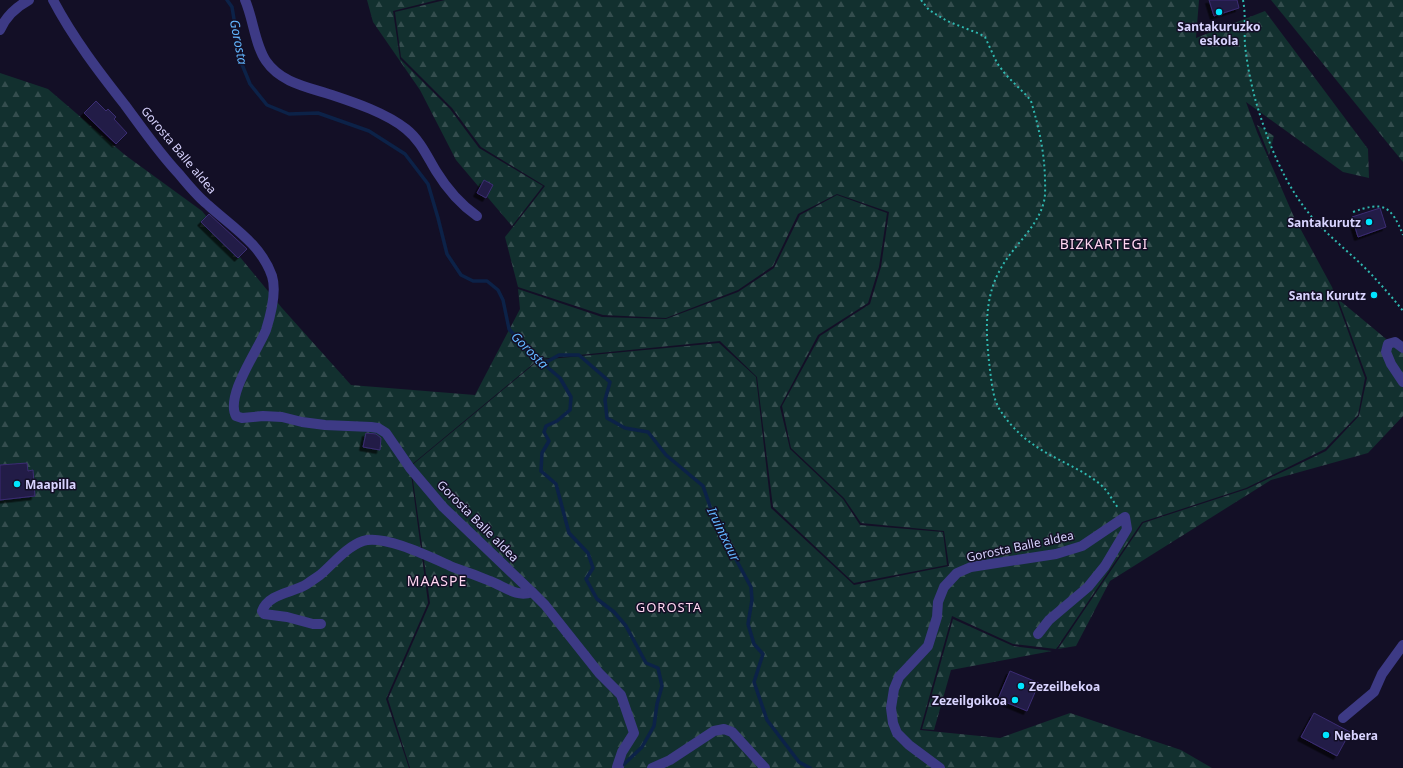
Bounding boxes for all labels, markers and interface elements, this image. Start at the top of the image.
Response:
marker: Santakuruzko eskola [1214,7,1224,17]
water label: Gorosta [226,18,252,67]
place label: Santakuruzko eskola [1177,18,1261,49]
street label: Gorosta Balle aldea [137,103,221,197]
place label: Santakurutz [1287,214,1361,231]
marker: Santakurutz [1364,217,1374,227]
district label: BIZKARTEGI [1060,234,1148,253]
place label: Santa Kurutz [1289,287,1366,304]
marker: Santa Kurutz [1369,290,1379,300]
water label: Gorosta [507,327,553,373]
place label: Maapilla [25,476,76,493]
street label: Gorosta Balle aldea [433,476,523,566]
marker: Maapilla [12,479,22,489]
water label: Iruintxaur [703,503,745,565]
street label: Gorosta Balle aldea [965,526,1075,566]
district label: MAASPE [407,571,467,590]
district label: GOROSTA [636,598,702,616]
place label: Zezeilbekoa [1029,678,1100,695]
marker: Zezeilbekoa [1016,681,1026,691]
place label: Zezeilgoikoa [932,692,1007,709]
marker: Zezeilgoikoa [1010,695,1020,705]
place label: Nebera [1334,727,1378,744]
marker: Nebera [1321,730,1331,740]

